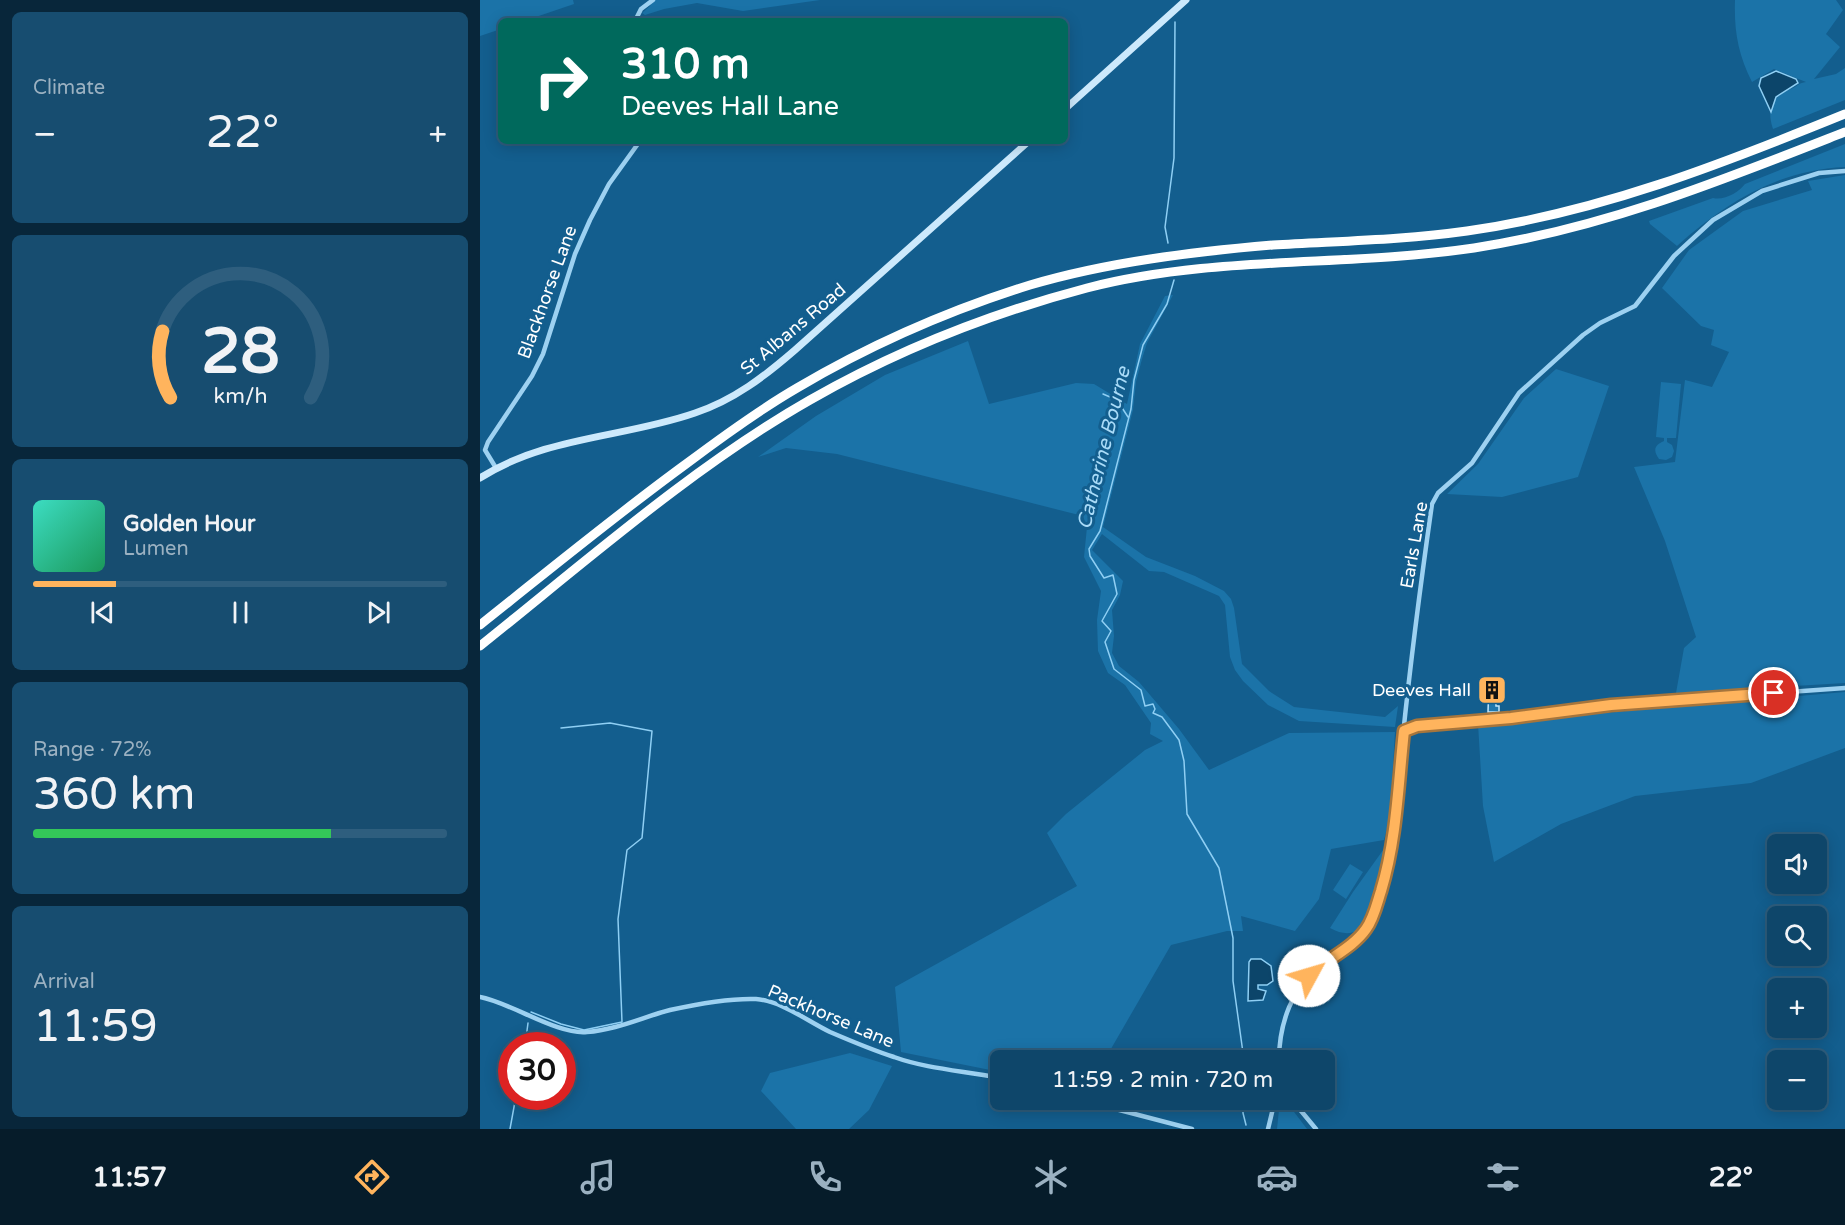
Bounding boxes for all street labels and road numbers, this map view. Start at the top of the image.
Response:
street label: Blackhorse Lane [513,222,581,362]
street label: St Albans Road [736,278,850,380]
street label: Earls Lane [1396,500,1432,590]
street label: Packhorse Lane [765,979,897,1053]

